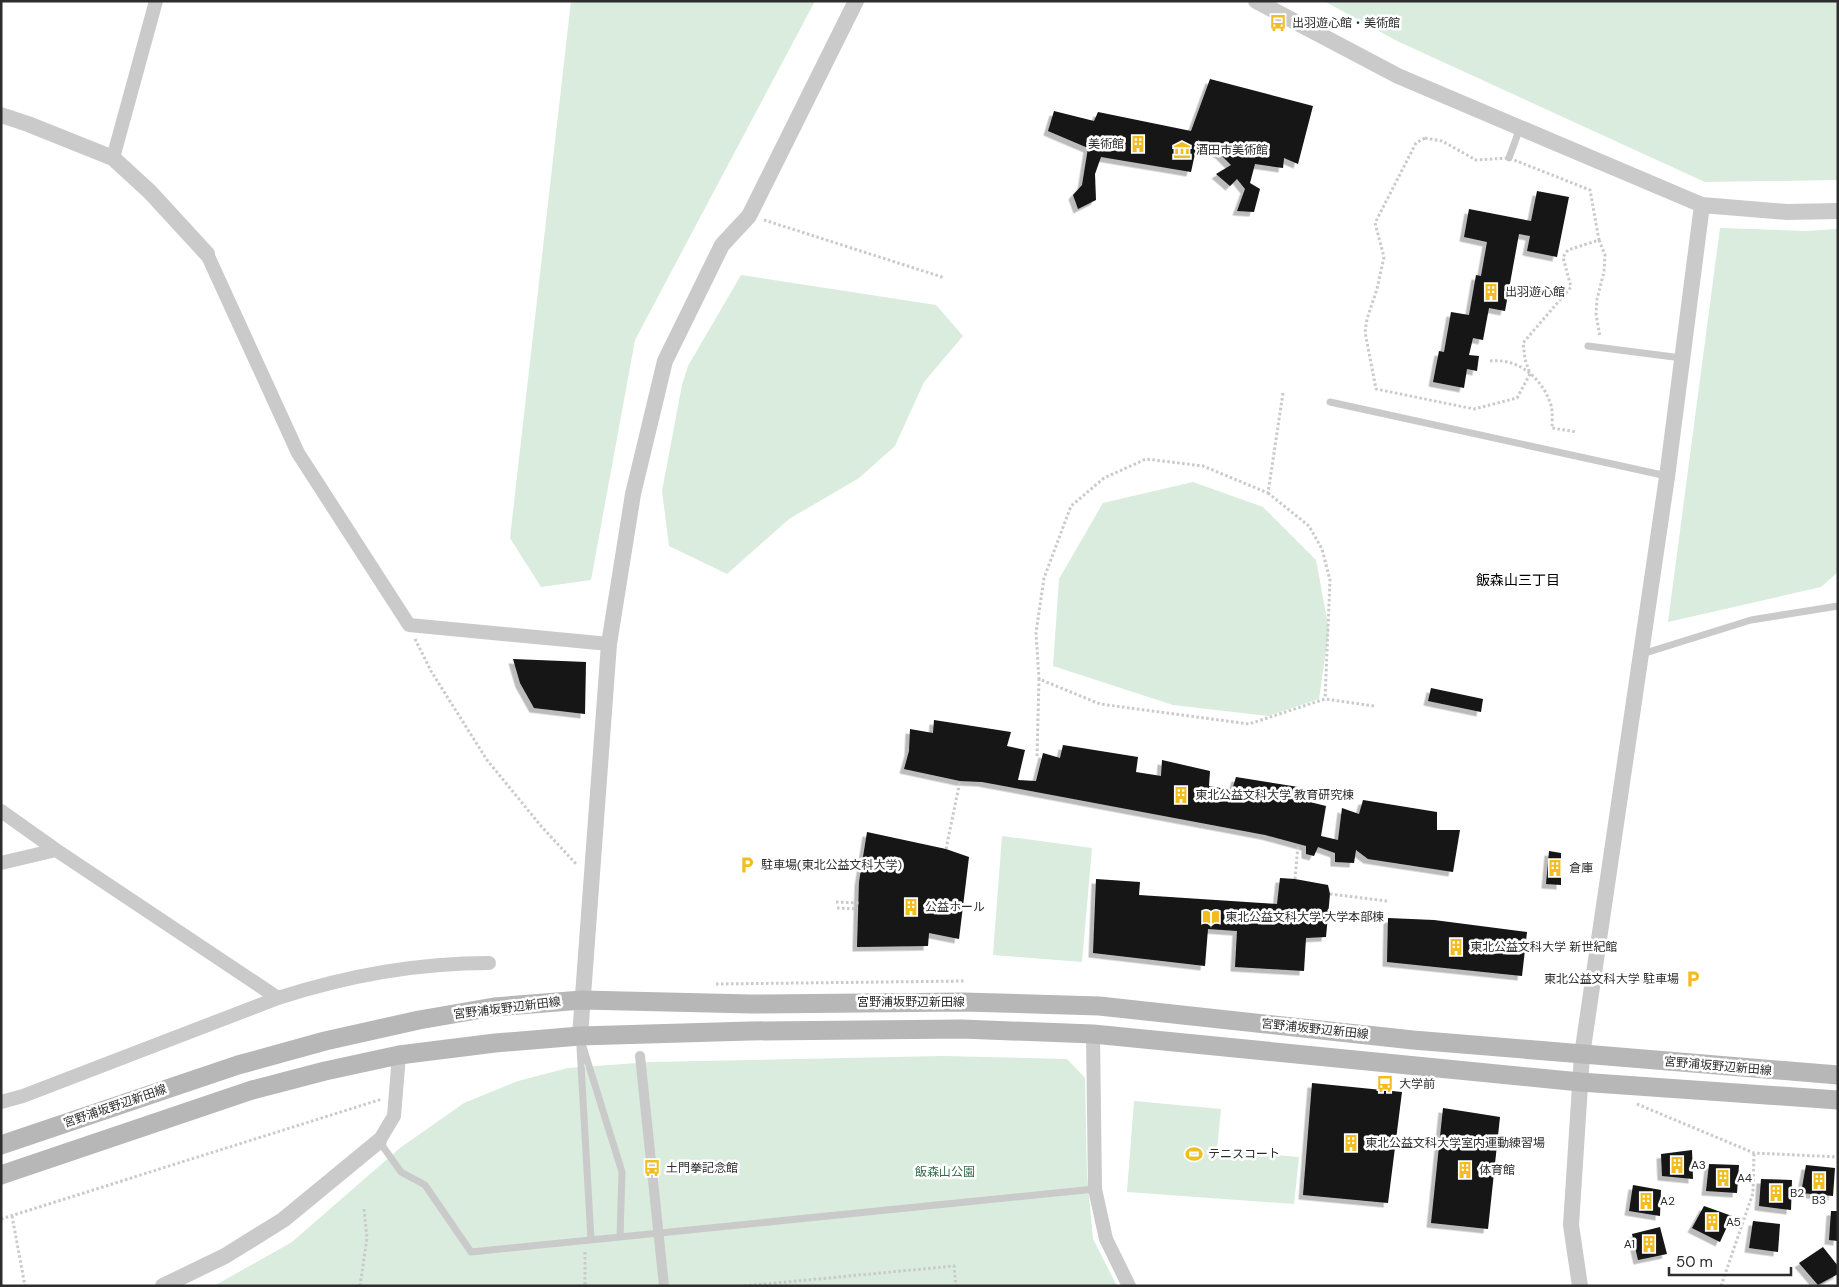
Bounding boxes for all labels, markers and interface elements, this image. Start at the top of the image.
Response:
bus stop icon: 出羽遊心館・美術館 [1268,13,1288,33]
place label: 出羽遊心館・美術館 [1292,15,1400,31]
building icon: 美術館 [1128,134,1148,154]
place label: 美術館 [1088,136,1124,152]
museum icon: 酒田市美術館 [1172,140,1192,160]
place label: 酒田市美術館 [1196,142,1268,158]
building icon: 出羽遊心館 [1481,282,1501,302]
place label: 出羽遊心館 [1505,284,1565,300]
district label: 飯森山三丁目 [1476,571,1560,589]
building icon: 東北公益文科大学 教育研究棟 [1171,785,1191,805]
place label: 東北公益文科大学 教育研究棟 [1195,787,1354,803]
parking icon: 駐車場(東北公益文科大学) [737,855,757,875]
place label: 駐車場(東北公益文科大学) [761,857,902,873]
building icon: 倉庫 [1545,858,1565,878]
place label: 倉庫 [1569,860,1593,876]
building icon: 公益ホール [901,897,921,917]
place label: 公益ホール [925,899,985,915]
library icon: 東北公益文科大学 大学本部棟 [1201,907,1221,927]
place label: 東北公益文科大学 大学本部棟 [1225,909,1384,925]
building icon: 東北公益文科大学 新世紀館 [1446,937,1466,957]
place label: 東北公益文科大学 新世紀館 [1470,939,1617,955]
parking icon: 東北公益文科大学 駐車場 [1683,969,1703,989]
place label: 東北公益文科大学 駐車場 [1544,971,1679,987]
street label: 宮野浦坂野辺新田線 [452,993,562,1023]
street label: 宮野浦坂野辺新田線 [857,994,965,1010]
street label: 宮野浦坂野辺新田線 [1260,1015,1370,1043]
street label: 宮野浦坂野辺新田線 [1664,1053,1772,1079]
bus stop icon: 大学前 [1375,1074,1395,1094]
place label: 大学前 [1399,1076,1435,1092]
street label: 宮野浦坂野辺新田線 [61,1081,169,1131]
building icon: 東北公益文科大学室内運動練習場 [1341,1133,1361,1153]
place label: 東北公益文科大学室内運動練習場 [1365,1135,1545,1151]
sports icon: テニスコート [1184,1144,1204,1164]
place label: テニスコート [1208,1146,1280,1162]
building icon: A3 [1667,1155,1687,1175]
place label: A3 [1691,1157,1706,1173]
bus stop icon: 土門拳記念館 [642,1158,662,1178]
place label: 土門拳記念館 [666,1160,738,1176]
building icon: 体育館 [1455,1160,1475,1180]
place label: 体育館 [1479,1162,1515,1178]
park label: 飯森山公園 [915,1164,975,1180]
building icon: A4 [1713,1168,1733,1188]
place label: A4 [1737,1170,1752,1186]
building icon: B3 [1809,1171,1829,1191]
building icon: B2 [1766,1183,1786,1203]
place label: B2 [1790,1185,1804,1201]
building icon: A2 [1636,1191,1656,1211]
place label: B3 [1812,1192,1826,1208]
place label: A2 [1660,1193,1675,1209]
building icon: A5 [1702,1212,1722,1232]
place label: A5 [1726,1214,1741,1230]
building icon: A1 [1639,1234,1659,1254]
place label: A1 [1624,1236,1635,1252]
scale bar [1669,1244,1792,1276]
text: 50 m [1676,1252,1713,1272]

